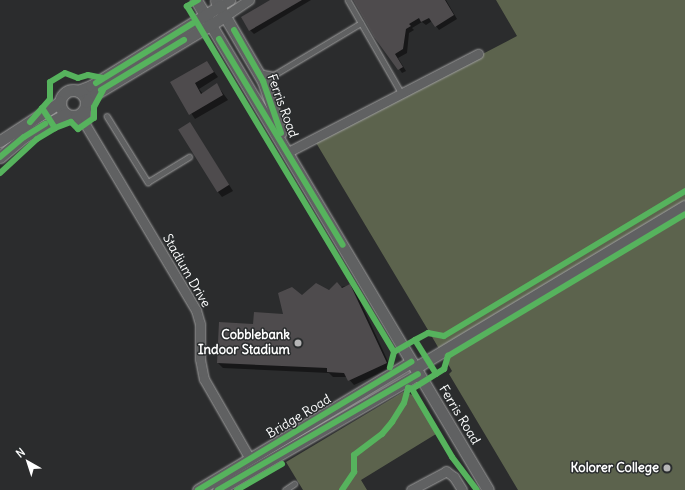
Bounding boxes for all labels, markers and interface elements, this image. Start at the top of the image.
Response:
street label: Ferris Road [263,72,301,140]
street label: Stadium Drive [159,232,213,310]
place label: Cobblebank Indoor Stadium [198,328,290,359]
marker: Cobblebank Indoor Stadium [293,338,303,348]
street label: Ferris Road [435,382,483,448]
street label: Bridge Road [264,392,334,442]
north arrow [8,442,48,482]
text: N [13,445,28,461]
place label: Kolorer College [570,460,659,476]
marker: Kolorer College [662,463,672,473]

